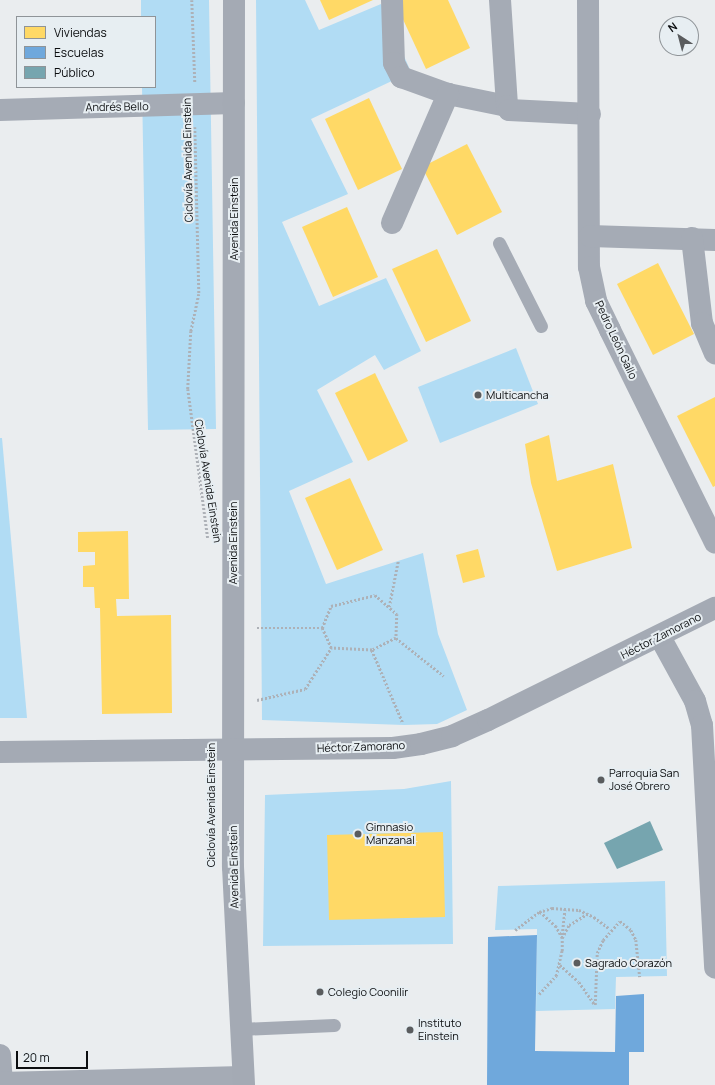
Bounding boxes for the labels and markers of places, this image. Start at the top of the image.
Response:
place label: Multicancha [486,388,549,402]
marker: Multicancha [473,390,483,400]
place label: Parroquia San José Obrero [609,767,679,793]
marker: Parroquia San José Obrero [596,775,606,785]
place label: Gimnasio Manzanal [366,821,415,847]
marker: Gimnasio Manzanal [353,829,363,839]
place label: Sagrado Corazón [585,956,672,970]
marker: Sagrado Corazón [572,958,582,968]
place label: Colegio Coonilir [328,985,408,999]
marker: Colegio Coonilir [315,987,325,997]
place label: Instituto Einstein [418,1017,461,1043]
marker: Instituto Einstein [405,1025,415,1035]

